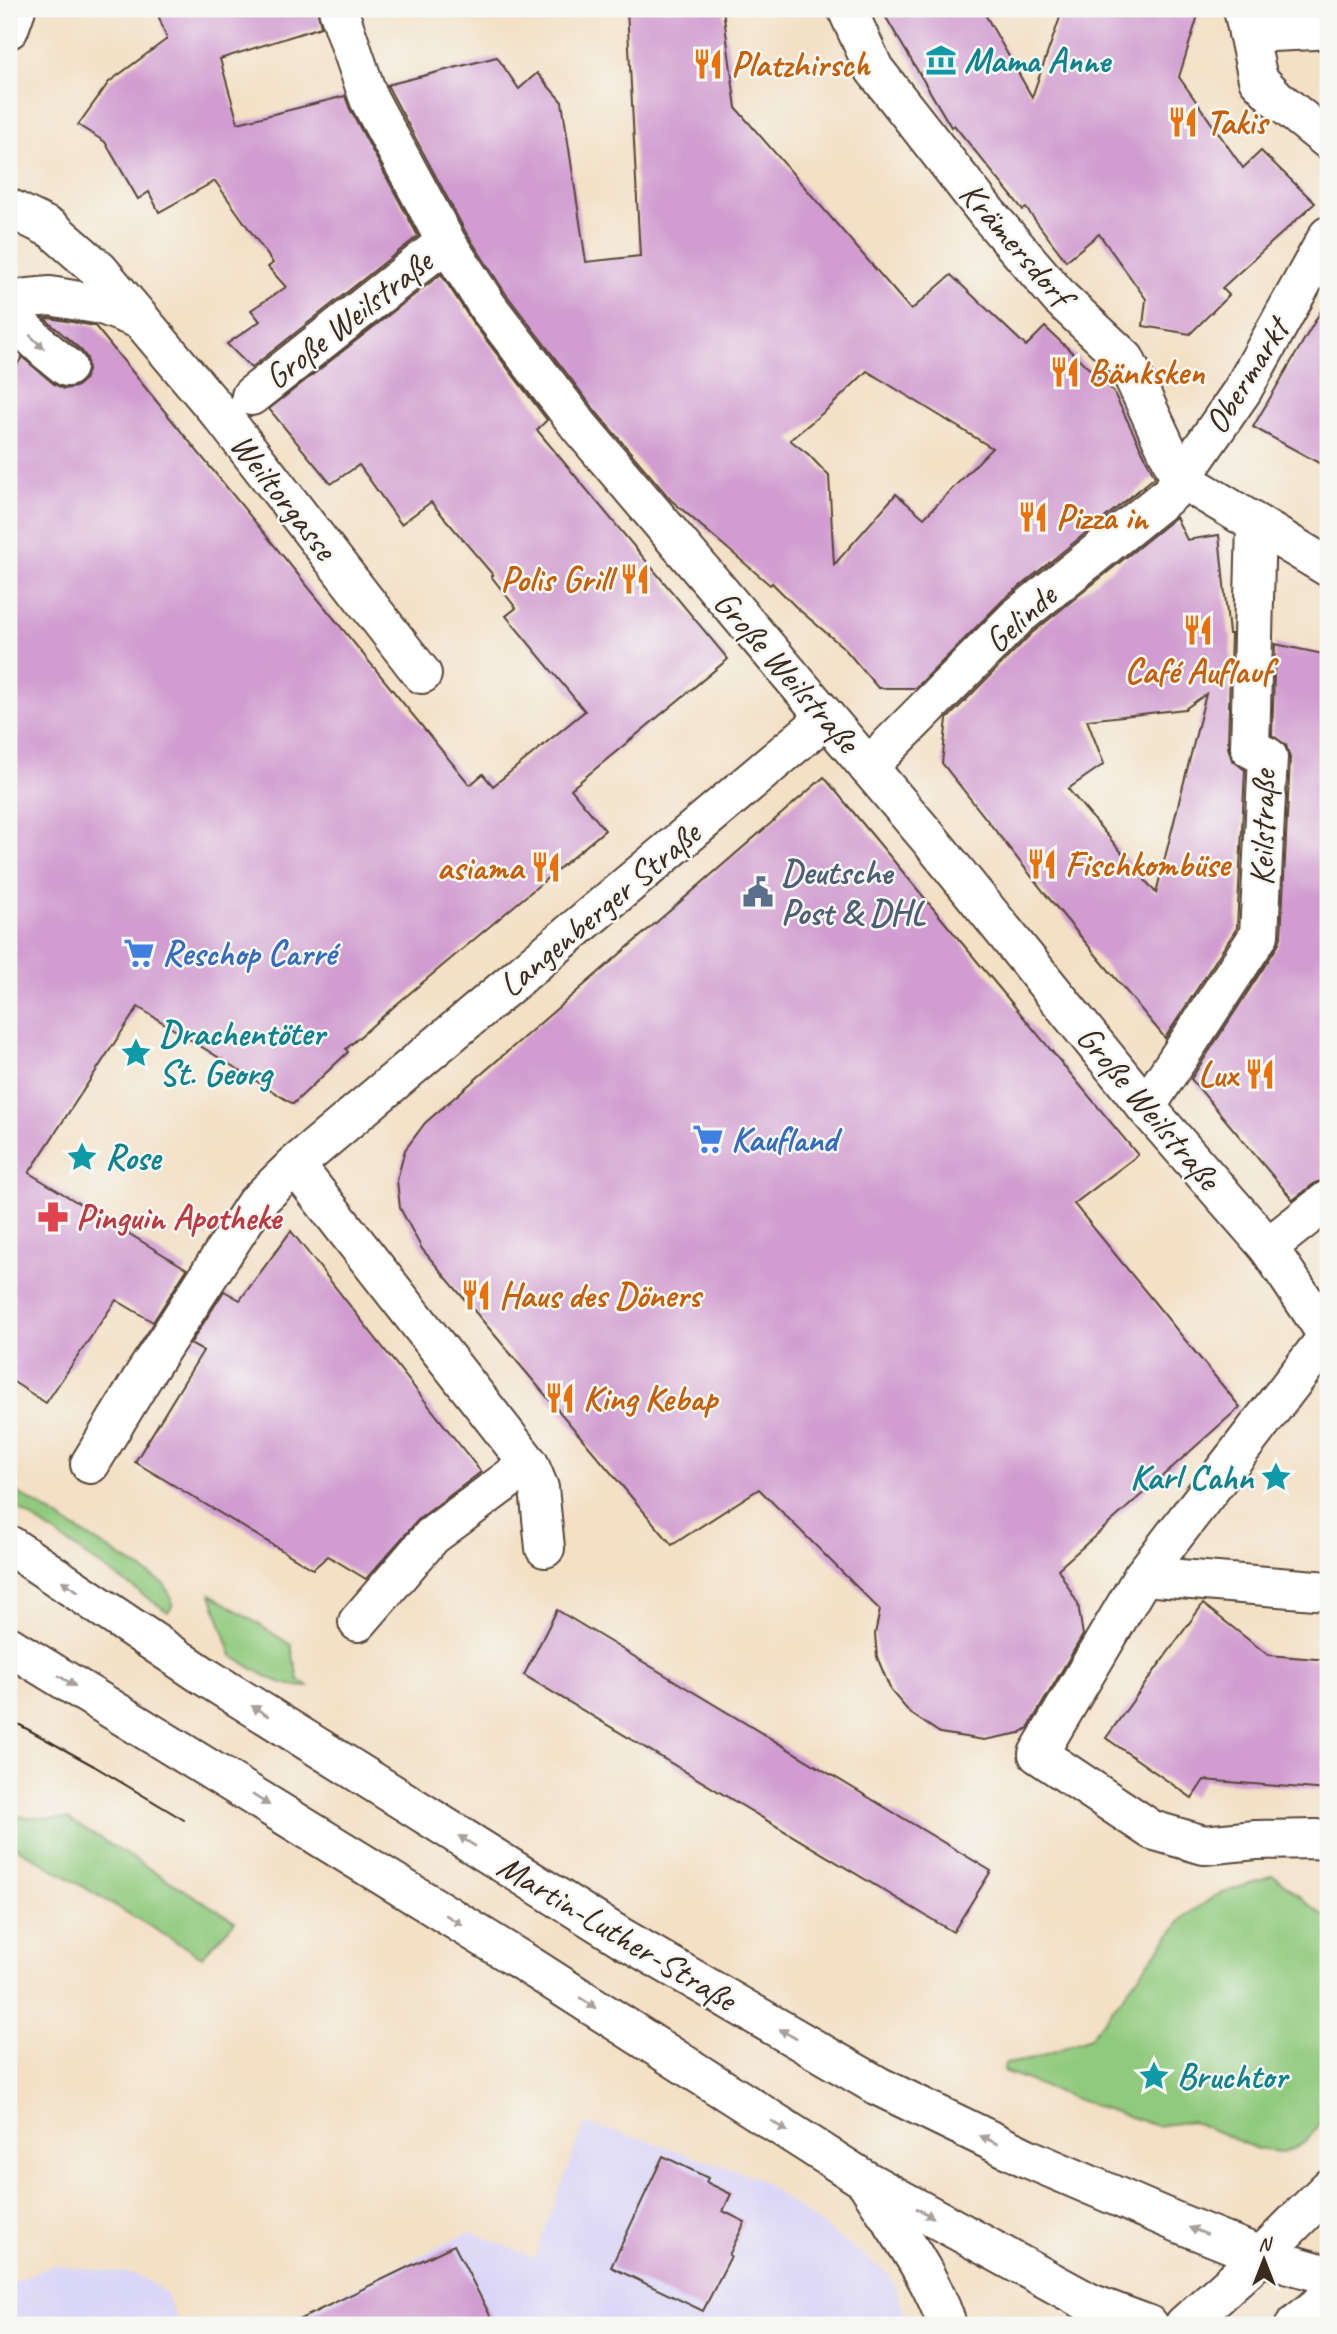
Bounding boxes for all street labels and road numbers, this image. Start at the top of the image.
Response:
street label: Krämersdorf [950,172,1087,320]
street label: Große Weilstraße [255,238,444,399]
street label: Obermarkt [1194,307,1302,442]
street label: Weiltorgasse [220,424,349,571]
street label: Gelinde [975,572,1068,663]
street label: Große Weilstraße [704,581,871,764]
street label: Keilstraße [1239,767,1286,886]
street label: Langenberger Straße [489,810,712,1007]
street label: Große Weilstraße [1067,1016,1232,1201]
street label: Martin-Luther-Straße [489,1844,746,2023]

